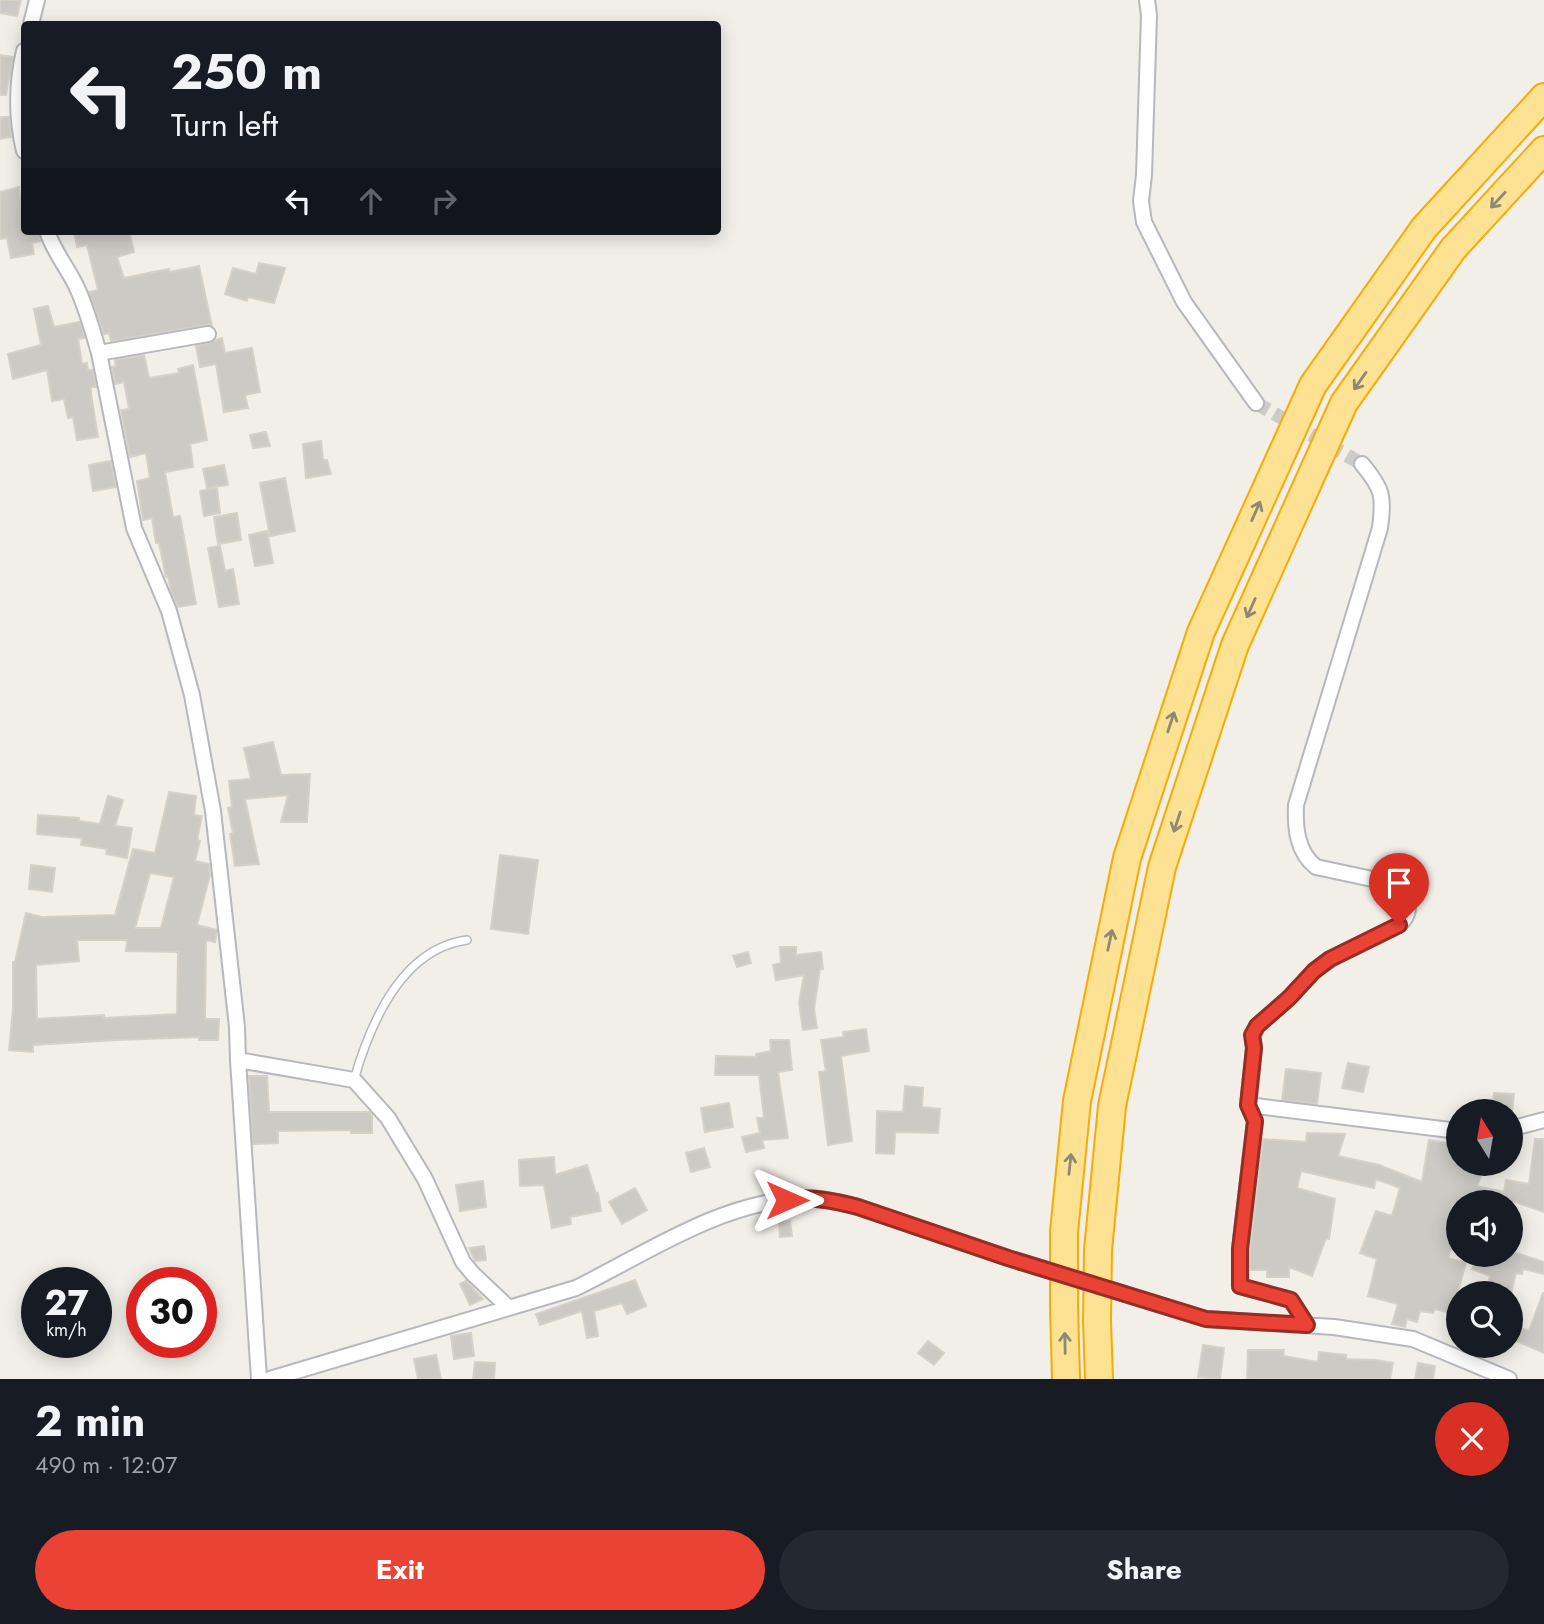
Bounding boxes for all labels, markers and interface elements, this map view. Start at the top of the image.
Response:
text: 250 m [171,37,322,107]
icon: left [56,49,147,140]
text: Turn left [171,102,278,148]
icon: left [279,182,317,220]
icon: ahead [352,182,390,220]
icon: right [425,182,463,220]
one-way arrow [1490,191,1506,209]
one-way arrow [1353,371,1367,390]
one-way arrow [1250,501,1263,522]
one-way arrow [1244,597,1258,618]
one-way arrow [1166,711,1179,733]
one-way arrow [1169,811,1182,833]
pin [1369,853,1429,925]
icon: arrive [1380,864,1418,902]
one-way arrow [1103,929,1117,952]
north arrow [1446,1099,1522,1176]
map controls [1446,1099,1523,1358]
one-way arrow [1064,1153,1077,1176]
position arrow [750,1163,824,1237]
button: sound [1446,1190,1523,1267]
speed limit sign: 30 [126,1267,217,1358]
text: 27 [44,1278,89,1328]
button: search [1446,1281,1523,1358]
text: km/h [46,1317,87,1343]
one-way arrow [1058,1331,1072,1354]
text: 2 min [35,1391,145,1452]
button: close [1435,1402,1509,1476]
text: 490 m · 12:07 [35,1448,177,1482]
button: Exit [35,1530,765,1610]
button: Share [779,1530,1509,1610]

